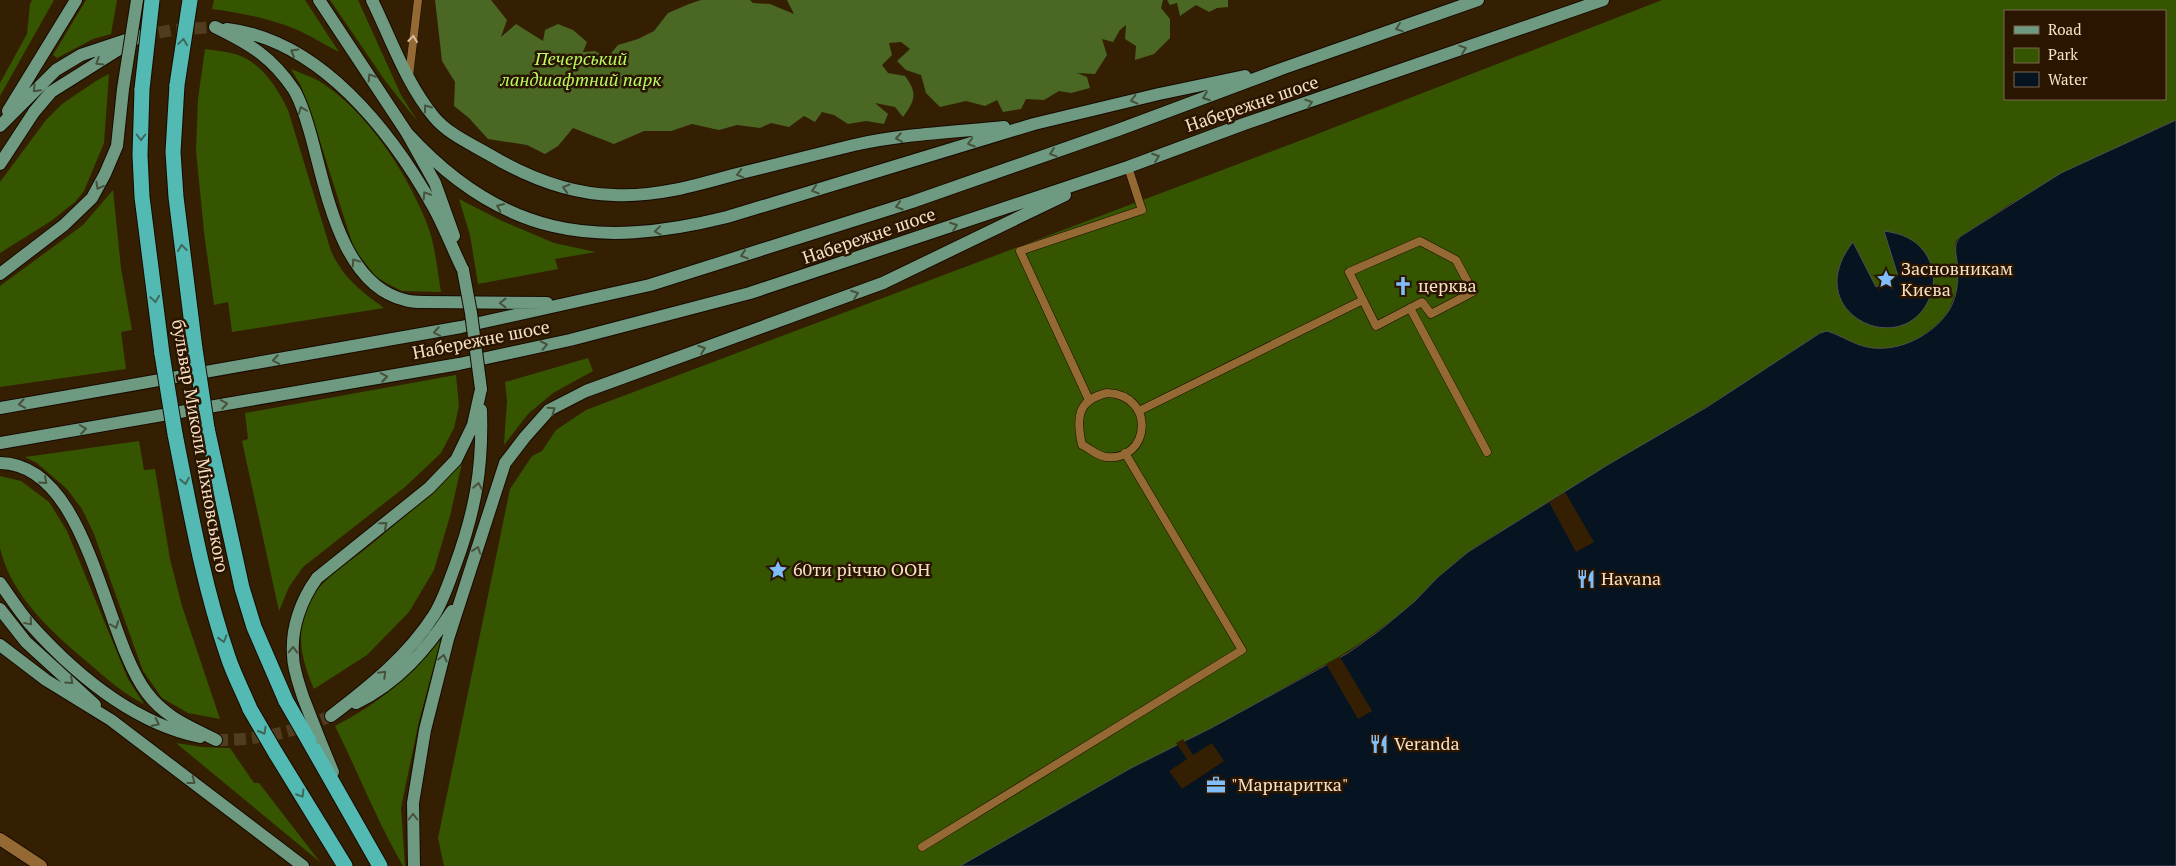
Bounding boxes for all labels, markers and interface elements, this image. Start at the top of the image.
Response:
legend [2004,10,2166,100]
text: Road [2048,19,2081,39]
one-way arrow [1395,22,1404,32]
one-way arrow [407,35,418,43]
one-way arrow [177,38,188,46]
text: Park [2048,44,2078,64]
one-way arrow [1458,45,1466,55]
park label: Печерський ландшафтний парк [500,46,661,91]
one-way arrow [290,48,299,58]
one-way arrow [95,55,104,65]
street label: Набережне шосе [1182,69,1321,137]
text: Water [2048,69,2088,89]
one-way arrow [367,73,377,82]
one-way arrow [33,84,42,93]
one-way arrow [1202,92,1210,102]
one-way arrow [1129,94,1138,105]
one-way arrow [1304,98,1313,108]
one-way arrow [424,104,433,114]
one-way arrow [298,106,308,114]
one-way arrow [894,132,902,143]
one-way arrow [136,134,146,142]
one-way arrow [967,137,975,147]
one-way arrow [1049,147,1057,157]
one-way arrow [1151,153,1160,163]
one-way arrow [736,168,745,179]
one-way arrow [95,181,105,190]
one-way arrow [563,183,571,193]
one-way arrow [811,184,820,194]
one-way arrow [422,192,432,201]
one-way arrow [896,200,904,210]
street label: Набережне шосе [799,201,938,269]
one-way arrow [496,202,505,213]
one-way arrow [950,221,958,231]
one-way arrow [654,225,662,236]
one-way arrow [177,244,188,252]
one-way arrow [741,249,749,259]
place label: Засновникам Києва [1901,256,2013,301]
one-way arrow [352,258,361,268]
place icon: Засновникам Києва [1875,268,1897,290]
place label: церква [1418,273,1477,297]
church icon: церква [1392,275,1414,297]
one-way arrow [850,290,858,300]
one-way arrow [149,295,159,303]
one-way arrow [499,298,507,308]
street label: Набережне шосе [410,314,552,364]
street label: бульвар Миколи Міхновського [167,317,235,574]
one-way arrow [432,326,441,336]
one-way arrow [539,341,548,351]
one-way arrow [697,345,706,355]
one-way arrow [272,354,281,364]
one-way arrow [380,372,389,382]
one-way arrow [17,399,26,409]
one-way arrow [220,399,229,409]
one-way arrow [546,407,556,416]
one-way arrow [78,424,87,434]
one-way arrow [38,475,47,484]
one-way arrow [179,477,189,486]
one-way arrow [472,482,482,491]
one-way arrow [378,522,387,530]
one-way arrow [471,546,481,555]
place label: 60ти річчю ООН [793,557,930,581]
place icon: 60ти річчю ООН [767,559,789,581]
place label: Havana [1601,566,1661,590]
restaurant icon: Havana [1575,568,1597,590]
one-way arrow [24,617,33,626]
one-way arrow [109,620,119,629]
one-way arrow [217,635,227,643]
one-way arrow [288,645,299,653]
one-way arrow [437,654,448,663]
one-way arrow [377,671,386,680]
one-way arrow [65,676,74,685]
one-way arrow [151,716,160,727]
one-way arrow [256,725,266,734]
place label: Veranda [1394,731,1460,755]
restaurant icon: Veranda [1368,733,1390,755]
place label: "Марнаритка" [1231,772,1349,796]
office icon: "Марнаритка" [1205,774,1227,796]
one-way arrow [186,775,196,784]
one-way arrow [294,788,304,797]
one-way arrow [408,813,418,821]

